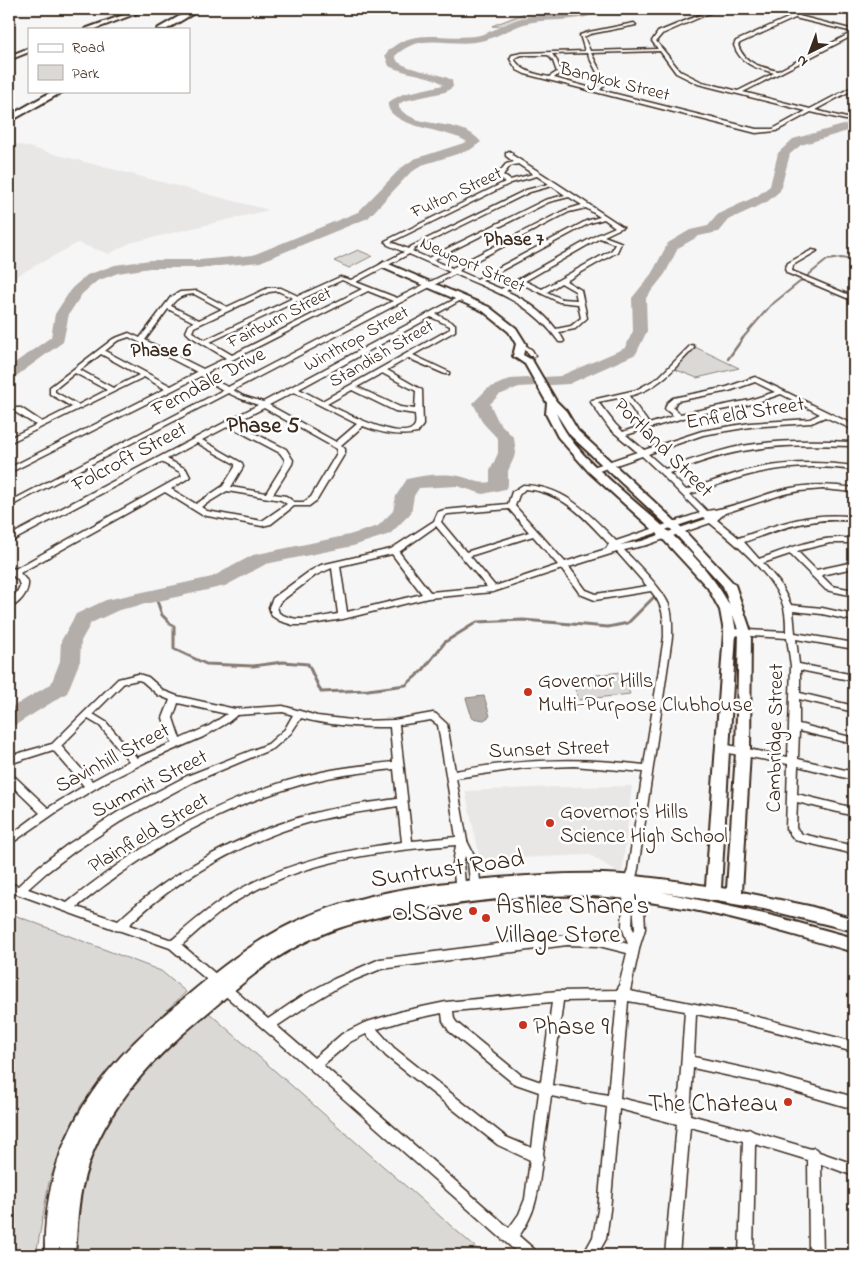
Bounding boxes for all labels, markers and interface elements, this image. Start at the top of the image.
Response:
legend [28,28,190,92]
north arrow [786,28,836,78]
text: Road [72,37,105,59]
text: N [792,50,813,72]
street label: Bangkok Street [556,56,672,110]
text: Park [72,63,100,85]
street label: Fulton Street [406,161,507,227]
district label: Phase 7 [484,227,544,254]
street label: Newport Street [415,231,529,301]
street label: Fairburn Street [222,281,337,357]
street label: Winthrop Street [300,300,414,379]
street label: Standish Street [325,314,439,395]
district label: Phase 6 [131,338,192,365]
street label: Ferndale Drive [146,340,272,426]
street label: Enfield Street [684,390,807,438]
street label: Portland Street [606,392,719,505]
district label: Phase 5 [227,411,300,443]
street label: Folcroft Street [66,415,193,501]
street label: Cambridge Street [760,663,794,813]
place label: Governor Hills Multi-Purpose Clubhouse [538,667,753,721]
marker: Governor Hills Multi-Purpose Clubhouse [522,686,534,698]
street label: Savinhill Street [50,716,176,802]
street label: Sunset Street [488,733,610,767]
street label: Summit Street [87,743,213,827]
street label: Plainfield Street [83,786,215,882]
place label: Governor's Hills Science High School [560,798,728,854]
marker: Governor's Hills Science High School [544,817,556,829]
street label: Suntrust Road [368,841,527,899]
place label: Ashlee Shane's Village Store [495,889,649,955]
place label: O!Save [392,896,464,932]
marker: O!Save [467,905,479,917]
marker: Ashlee Shane's Village Store [480,912,492,924]
place label: Phase 9 [533,1010,610,1046]
marker: Phase 9 [517,1019,529,1031]
place label: The Chateau [648,1087,778,1123]
marker: The Chateau [782,1096,794,1108]

